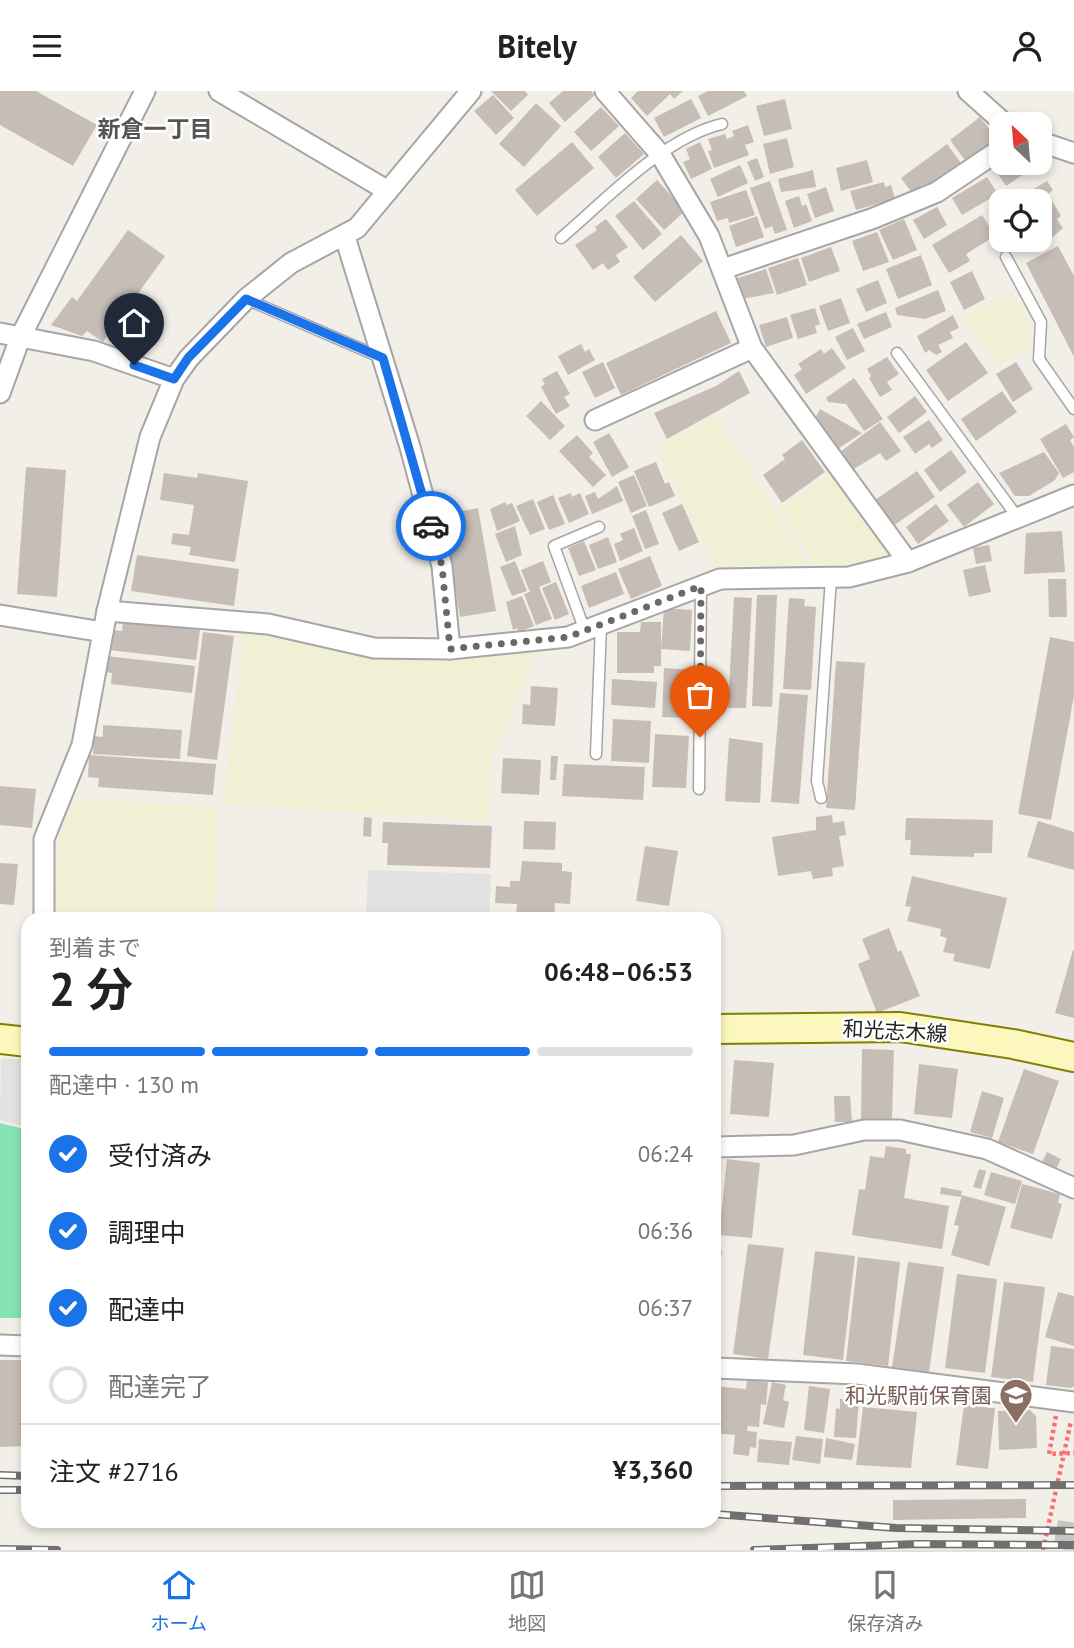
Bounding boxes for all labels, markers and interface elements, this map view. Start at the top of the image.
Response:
text: Bitely [497,25,577,67]
icon: menu [28,27,66,65]
icon: person [1008,27,1046,65]
north arrow [989,112,1052,175]
map controls [989,112,1052,252]
district label: 新倉一丁目 [98,114,213,143]
button: locate [989,189,1052,252]
pin [104,293,164,365]
icon: home [115,304,153,342]
courier [396,491,466,561]
icon: car [412,507,450,545]
pin [670,665,730,737]
icon: bag [681,676,719,714]
text: 到着まで [49,933,141,962]
text: 06:48–06:53 [544,955,693,988]
text: 2 分 [49,959,133,1019]
street label: 和光志木線 [842,1015,948,1047]
text: 配達中 · 130 m [49,1070,199,1099]
icon: check [49,1135,87,1173]
text: 受付済み [108,1139,212,1172]
text: 06:24 [638,1139,693,1168]
icon: check [49,1212,87,1250]
text: 調理中 [108,1216,186,1249]
text: 06:36 [638,1216,693,1245]
icon: check [49,1289,87,1327]
text: 配達中 [108,1293,186,1326]
text: 06:37 [638,1293,693,1322]
text: 配達完了 [108,1370,212,1403]
school or university icon: 和光駅前保育園 [997,1376,1035,1425]
place label: 和光駅前保育園 [845,1382,992,1409]
text: ¥3,360 [613,1453,693,1486]
text: 注文 #2716 [49,1455,179,1488]
tab: ホーム [151,1566,207,1635]
tab: 地図 [508,1566,546,1635]
tab: 保存済み [847,1566,923,1635]

